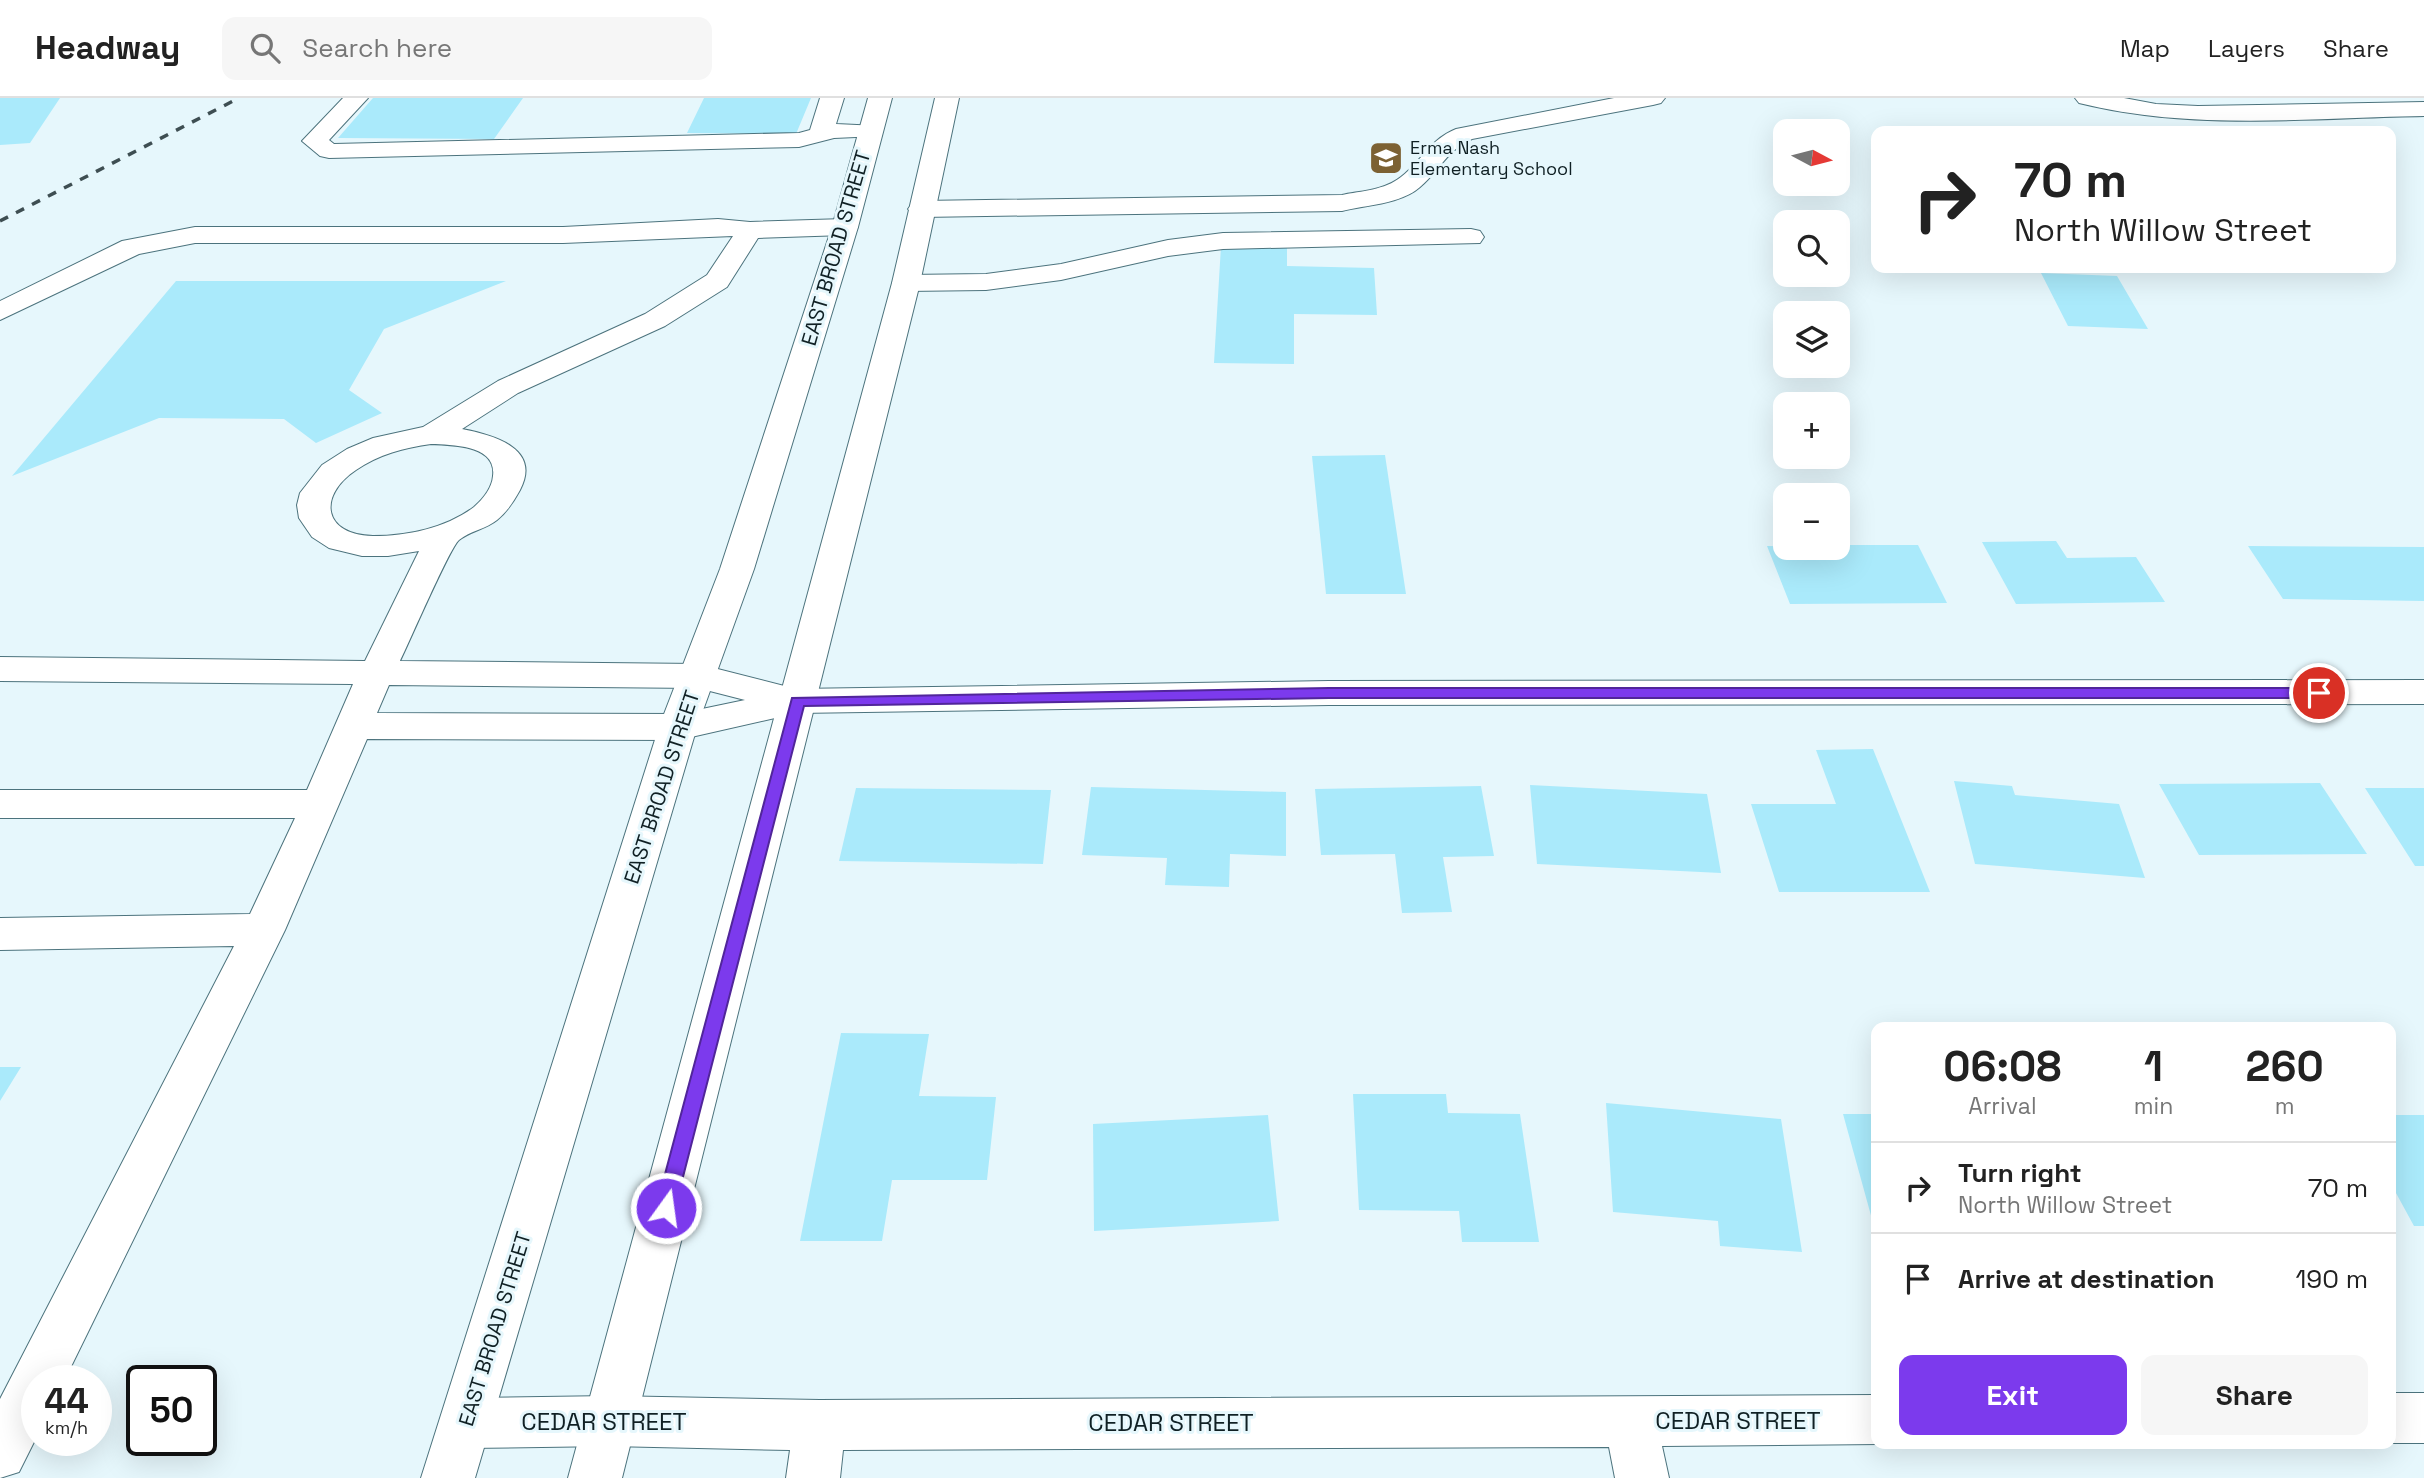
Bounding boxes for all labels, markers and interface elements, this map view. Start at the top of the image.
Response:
search box [222,17,712,80]
text: Headway [35,27,180,69]
icon: search [246,29,284,67]
text: Search here [302,31,452,65]
text: Map [2120,33,2170,64]
text: Layers [2208,33,2285,64]
text: Share [2323,33,2389,64]
north arrow [1773,119,1850,196]
map controls [1773,119,1850,560]
place label: Erma Nash Elementary School [1410,136,1573,180]
school or university icon: Erma Nash Elementary School [1367,139,1405,177]
street label: EAST BROAD STREET [795,147,876,349]
text: 70 m [2014,149,2127,211]
icon: right [1899,154,1990,245]
button: search [1773,210,1850,287]
text: North Willow Street [2014,210,2312,250]
button: layers [1773,301,1850,378]
button: + [1773,392,1850,469]
button: − [1773,483,1850,560]
pin [2289,663,2349,723]
icon: arrive [2300,674,2338,712]
street label: EAST BROAD STREET [618,687,706,887]
text: 06:08 [1943,1040,2061,1093]
text: 1 [2144,1040,2163,1093]
text: 260 [2246,1040,2324,1093]
text: Arrival [1968,1091,2037,1121]
text: min [2134,1091,2173,1121]
text: m [2275,1091,2295,1121]
text: Turn right [1958,1156,2082,1190]
icon: right [1899,1169,1937,1207]
position arrow [629,1171,703,1245]
text: 70 m [2308,1171,2368,1205]
text: North Willow Street [1958,1190,2172,1220]
street label: EAST BROAD STREET [452,1228,537,1429]
icon: arrive [1899,1260,1937,1298]
text: Arrive at destination [1958,1262,2215,1296]
text: 190 m [2296,1262,2368,1296]
button: Exit [1899,1355,2127,1435]
button: Share [2141,1355,2368,1435]
speed limit sign: 50 [126,1365,217,1456]
text: 44 [44,1379,89,1423]
street label: CEDAR STREET [1655,1405,1821,1436]
street label: CEDAR STREET [521,1406,687,1437]
street label: CEDAR STREET [1088,1407,1254,1438]
text: km/h [45,1416,88,1439]

